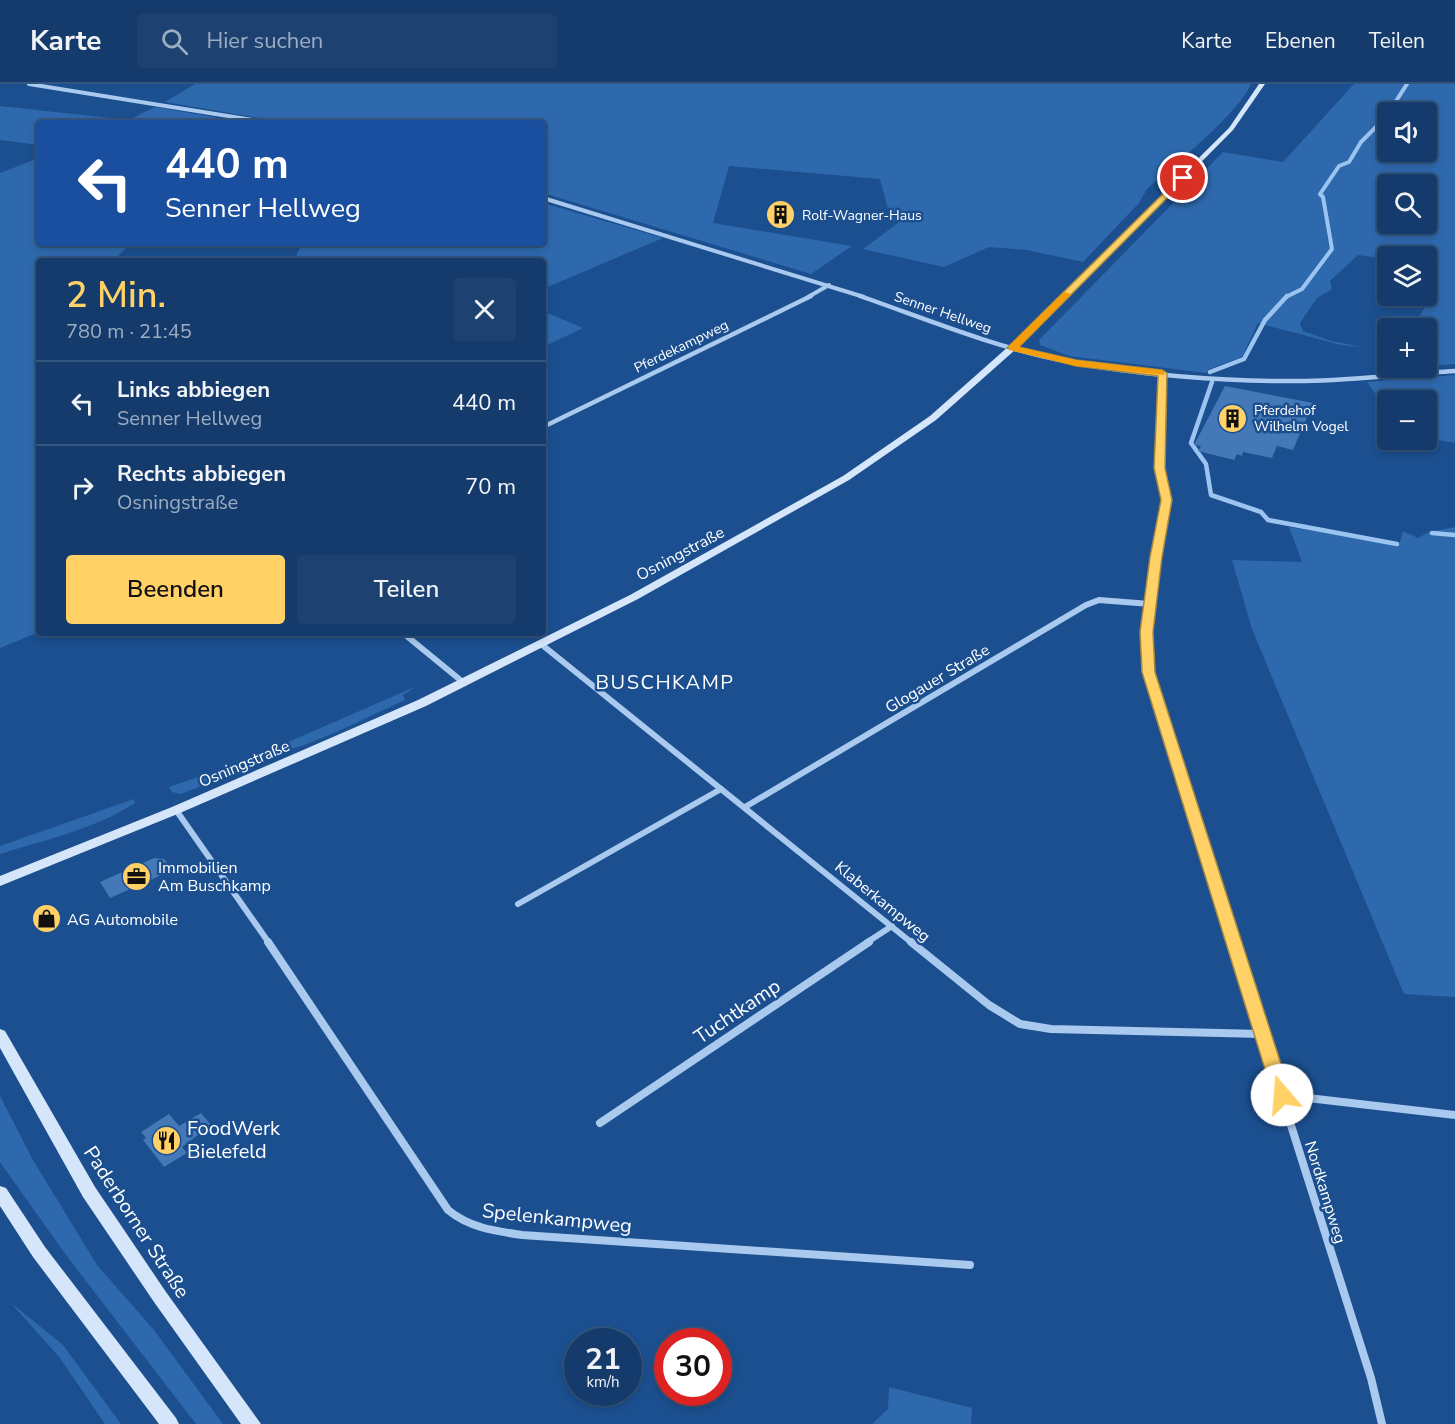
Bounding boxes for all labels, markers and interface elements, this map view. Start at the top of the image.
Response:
search box [137,14,557,68]
text: Karte [30,22,101,60]
icon: search [158,25,191,58]
text: Hier suchen [206,26,323,56]
text: Karte [1181,27,1232,55]
text: Ebenen [1265,27,1336,55]
text: Teilen [1369,27,1425,55]
map controls [1377,102,1437,450]
button: sound [1377,102,1437,162]
text: 440 m [165,136,289,193]
icon: left [66,144,144,222]
pin [1157,152,1208,203]
icon: arrive [1166,161,1199,194]
button: search [1377,174,1437,234]
text: Senner Hellweg [165,190,361,227]
building icon: Rolf-Wagner-Haus [765,199,797,231]
place label: Rolf-Wagner-Haus [802,206,922,225]
button: layers [1377,246,1437,306]
text: 2 Min. [66,271,166,320]
button: close [453,278,516,341]
street label: Senner Hellweg [892,287,994,338]
street label: Pferdekampweg [631,315,732,378]
text: 780 m · 21:45 [66,318,192,345]
button: + [1377,318,1437,378]
text: Links abbiegen [117,375,270,405]
icon: left [66,387,99,420]
text: 440 m [452,388,516,418]
button: − [1377,390,1437,450]
place label: Pferdehof Wilhelm Vogel [1254,401,1349,436]
building icon: Pferdehof Wilhelm Vogel [1217,402,1249,434]
text: Senner Hellweg [117,405,262,432]
text: Rechts abbiegen [117,459,286,489]
icon: right [66,471,99,504]
text: 70 m [465,472,516,502]
text: Osningstraße [117,489,238,516]
street label: Osningstraße [633,521,728,586]
button: Beenden [66,555,285,624]
button: Teilen [297,555,516,624]
street label: Glogauer Straße [881,639,994,719]
district label: BUSCHKAMP [596,669,734,696]
street label: Osningstraße [195,735,293,793]
street label: Klaberkampweg [830,856,935,947]
place label: Immobilien Am Buschkamp [158,857,271,897]
office icon: Immobilien Am Buschkamp [121,860,153,892]
shop icon: AG Automobile [30,903,62,935]
place label: AG Automobile [67,909,178,931]
street label: Tuchtkamp [689,973,786,1050]
position arrow [1250,1063,1314,1127]
place label: FoodWerk Bielefeld [187,1115,281,1165]
restaurant icon: FoodWerk Bielefeld [150,1124,182,1156]
street label: Nordkampweg [1299,1138,1351,1246]
street label: Paderborner Straße [77,1141,196,1304]
street label: Spelenkampweg [481,1197,633,1240]
speed limit sign: 30 [654,1328,732,1406]
text: 21 [585,1339,621,1380]
text: km/h [586,1372,620,1392]

